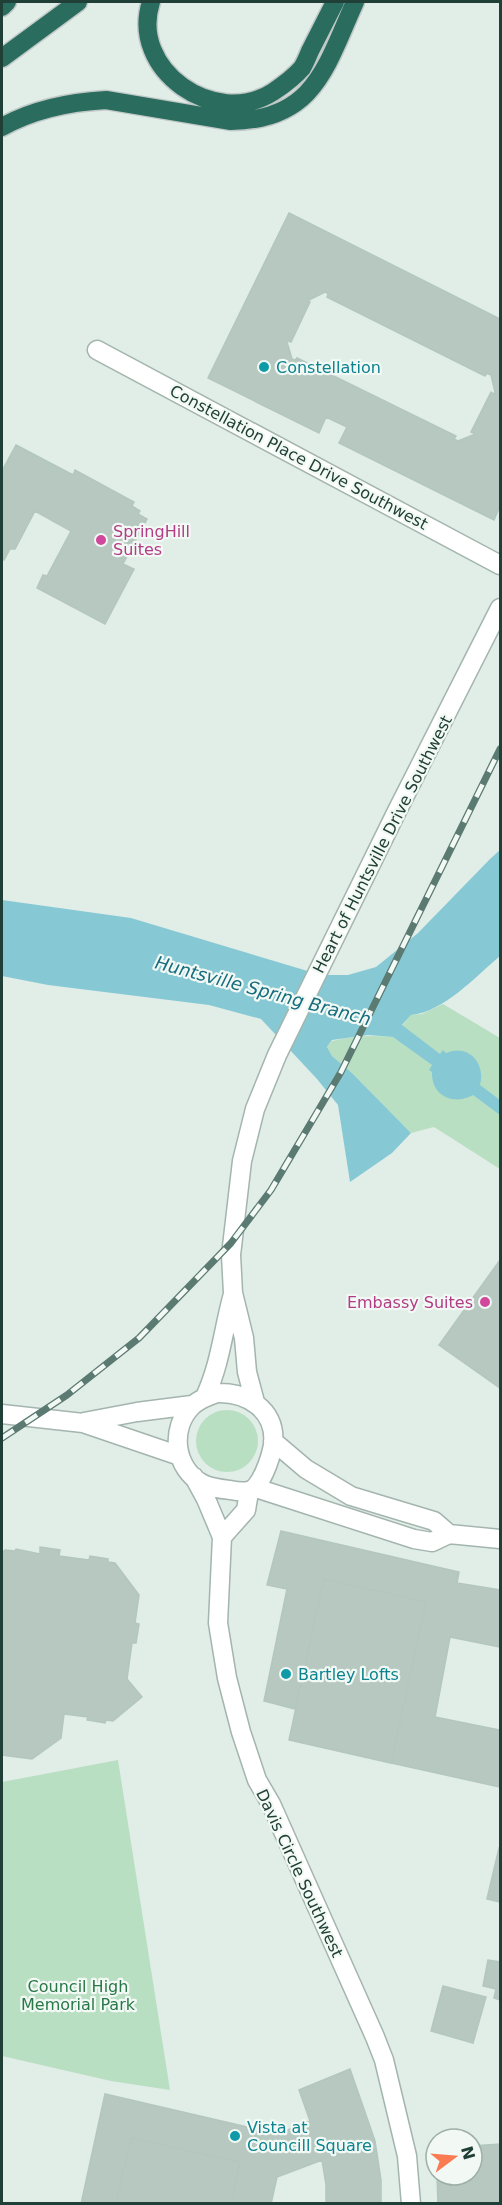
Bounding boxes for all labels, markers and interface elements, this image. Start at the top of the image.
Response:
place label: Constellation [276,358,381,377]
marker: Constellation [257,360,271,374]
street label: Constellation Place Drive Southwest [167,381,431,534]
place label: SpringHill Suites [113,522,190,559]
marker: SpringHill Suites [94,533,108,547]
street label: Heart of Huntsville Drive Southwest [309,712,456,976]
water label: Huntsville Spring Branch [153,952,373,1029]
place label: Embassy Suites [347,1293,473,1312]
marker: Embassy Suites [478,1295,492,1309]
place label: Bartley Lofts [298,1665,399,1684]
marker: Bartley Lofts [279,1667,293,1681]
street label: Davis Circle Southwest [252,1786,347,1960]
park label: Council High Memorial Park [21,1977,136,2014]
place label: Vista at Councill Square [247,2118,372,2155]
north arrow [424,2127,484,2187]
marker: Vista at Councill Square [228,2129,242,2143]
text: N [457,2144,479,2162]

